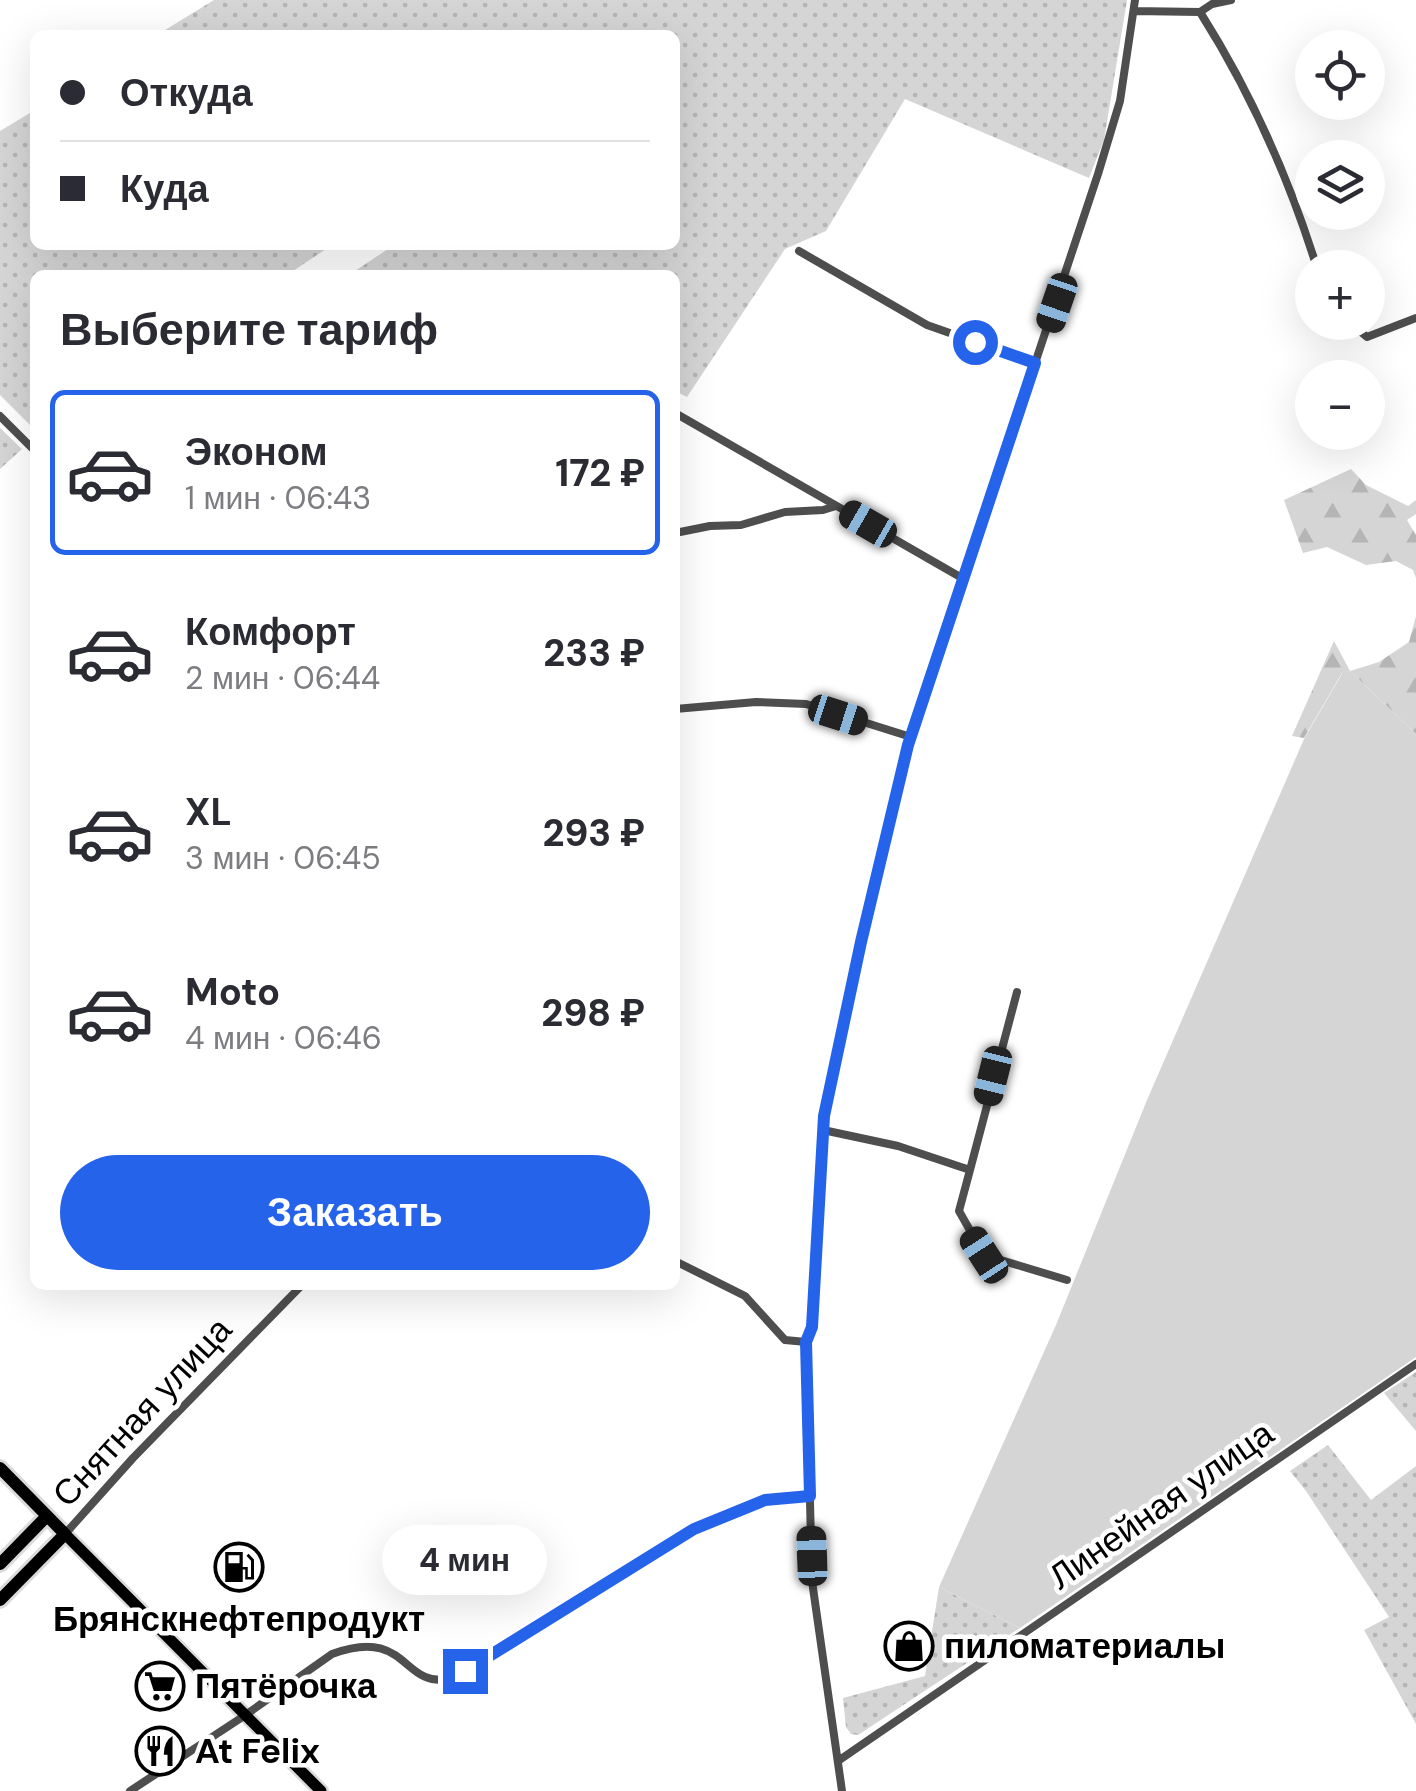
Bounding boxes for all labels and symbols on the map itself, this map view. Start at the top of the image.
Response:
car [1033,270,1081,336]
route start [953,320,998,365]
car [835,496,901,552]
car [805,691,871,739]
car [971,1043,1015,1109]
car [955,1222,1013,1288]
street label: Снятная улица [42,1307,242,1516]
street label: Линейная улица [1040,1410,1283,1600]
car [796,1525,828,1587]
callout: 4 мин [382,1526,548,1596]
fuel station icon: Брянскнефтепродукт [213,1541,265,1593]
place label: Брянскнефтепродукт [53,1596,425,1642]
shop icon: пиломатериалы [883,1620,935,1672]
place label: пиломатериалы [944,1623,1225,1669]
route end [443,1649,488,1694]
supermarket icon: Пятёрочка [134,1660,186,1712]
place label: Пятёрочка [195,1663,377,1709]
restaurant icon: At Felix [134,1725,186,1777]
place label: At Felix [195,1728,320,1774]

